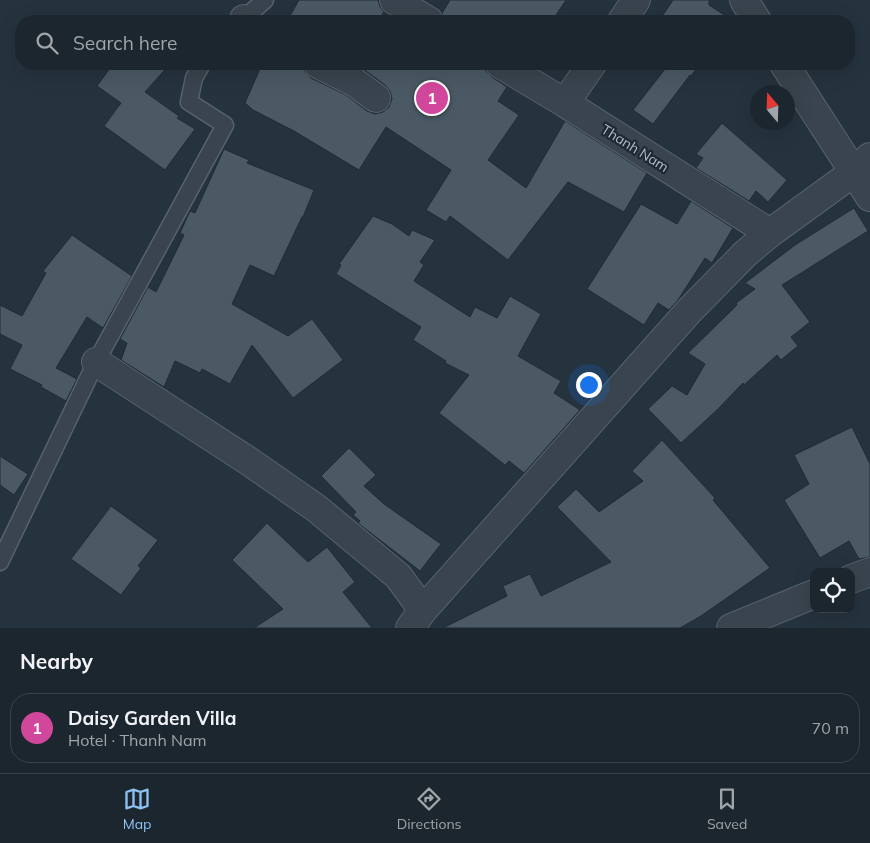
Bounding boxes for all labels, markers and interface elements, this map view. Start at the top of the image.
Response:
search box [15,15,855,70]
icon: search [33,29,61,57]
text: Search here [73,31,177,55]
pin: 1 [416,79,448,117]
north arrow [750,85,795,130]
street label: Thanh Nam [598,120,672,176]
your location [576,372,602,398]
map controls [810,568,855,613]
button: locate [810,568,855,613]
text: Nearby [20,648,93,674]
text: Daisy Garden Villa [68,706,236,730]
text: 1 [32,718,42,738]
text: 70 m [812,718,849,738]
text: Hotel · Thanh Nam [68,730,207,750]
tab: Map [123,785,151,833]
tab: Directions [397,785,462,833]
tab: Saved [707,785,747,833]

